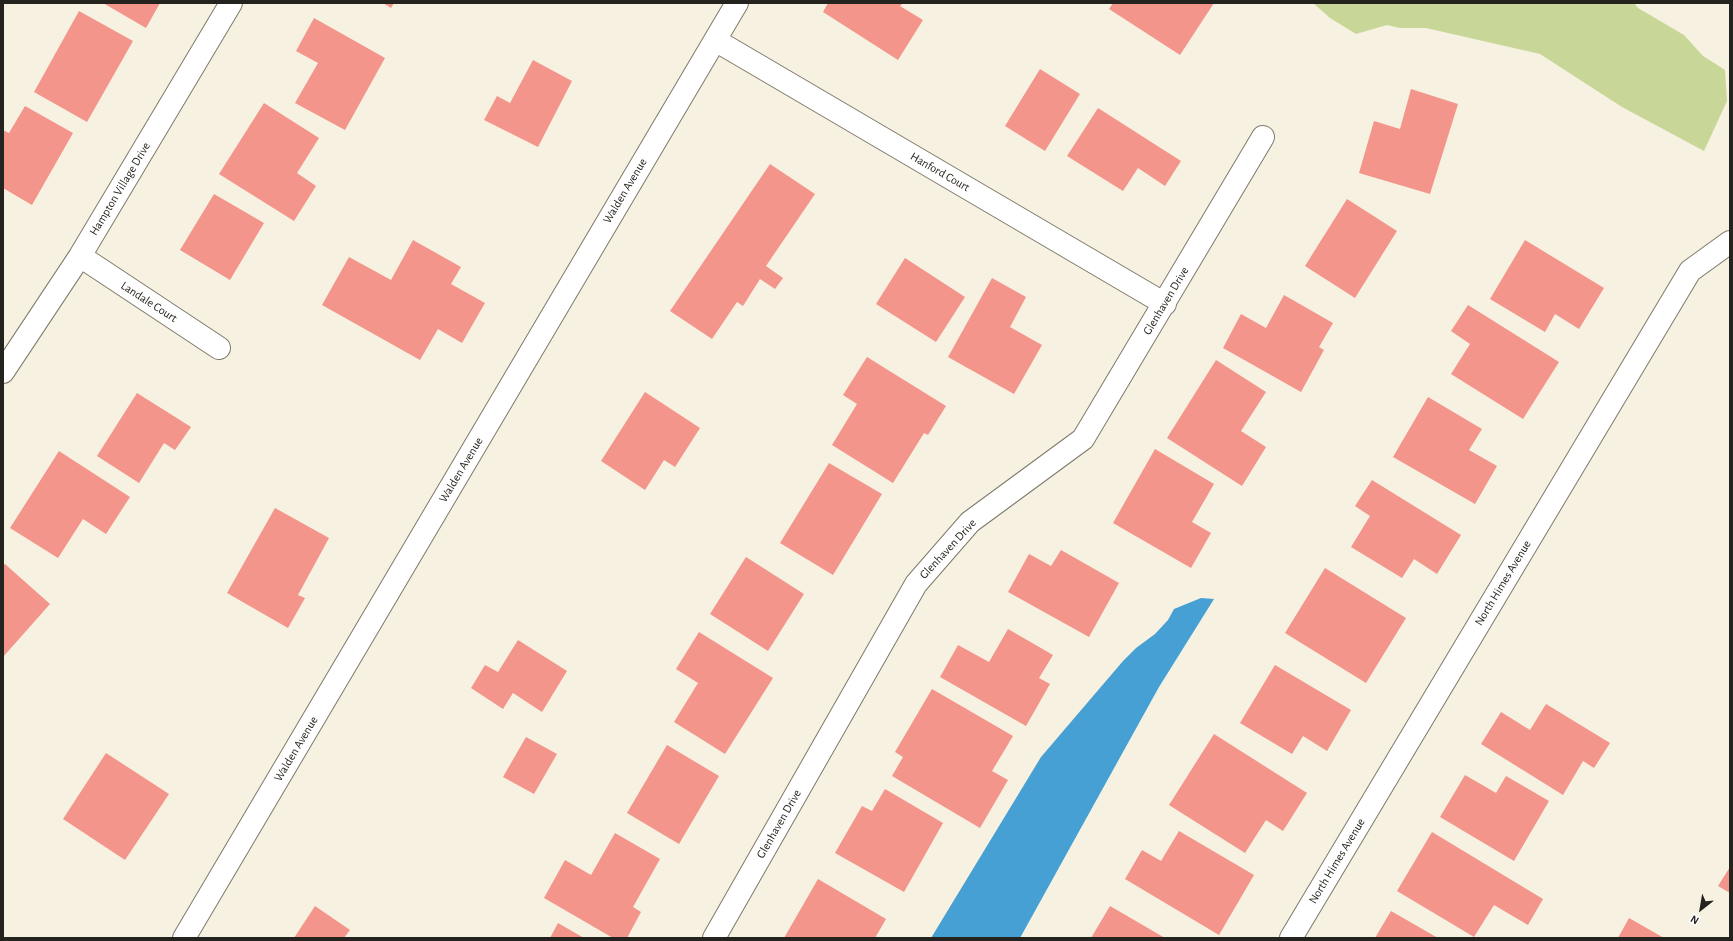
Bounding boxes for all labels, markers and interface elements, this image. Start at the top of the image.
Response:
street label: Hampton Village Drive [86,140,154,238]
street label: Hanford Court [908,149,972,195]
street label: Walden Avenue [600,156,650,226]
street label: Glenhaven Drive [1140,264,1192,338]
street label: Landale Court [118,278,180,326]
street label: Walden Avenue [436,435,486,505]
street label: Glenhaven Drive [916,516,980,582]
street label: North Himes Avenue [1472,538,1534,628]
street label: Walden Avenue [271,714,321,784]
street label: Glenhaven Drive [754,787,804,861]
street label: North Himes Avenue [1306,816,1368,906]
north arrow [1681,889,1721,929]
text: N [1688,913,1701,926]

